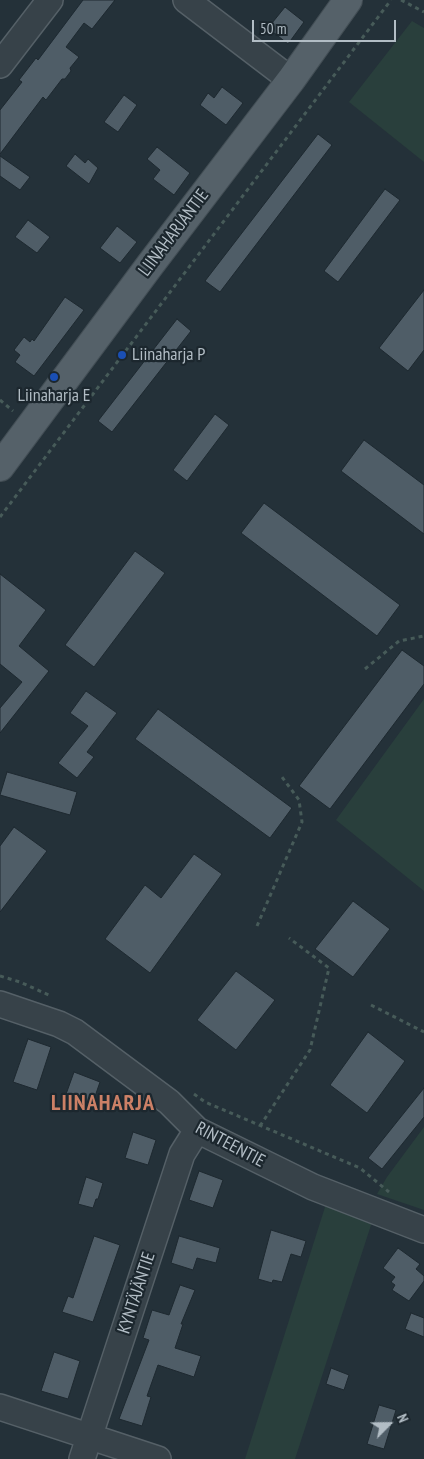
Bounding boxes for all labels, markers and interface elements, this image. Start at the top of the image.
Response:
scale bar [254,10,398,42]
text: 50 m [260,19,286,38]
street label: LIINAHARJANTIE [134,185,214,281]
place label: Liinaharja P [132,344,205,366]
marker: Liinaharja P [116,349,128,361]
marker: Liinaharja E [48,371,60,383]
place label: Liinaharja E [17,385,91,407]
district label: LIINAHARJA [50,1091,156,1117]
street label: RINTEENTIE [192,1118,268,1172]
street label: KYNTÄJÄNTIE [114,1250,160,1336]
north arrow [364,1399,414,1449]
text: N [393,1411,413,1425]

